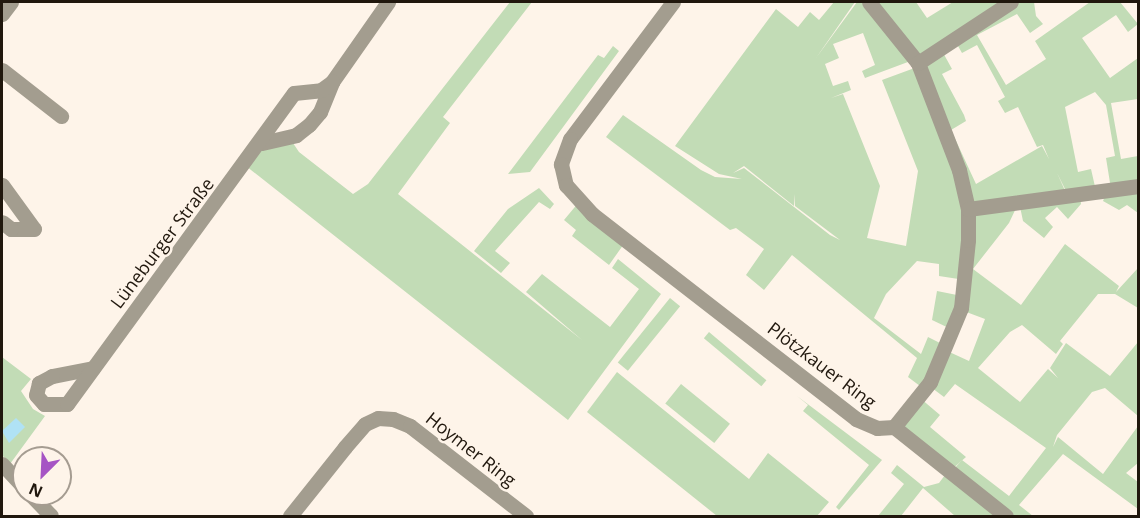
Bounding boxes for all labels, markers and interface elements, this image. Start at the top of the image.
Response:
street label: Lüneburger Straße [106,173,218,313]
street label: Plötzkauer Ring [764,317,880,413]
street label: Hoymer Ring [422,407,520,491]
north arrow [12,446,72,506]
text: N [25,478,46,503]

